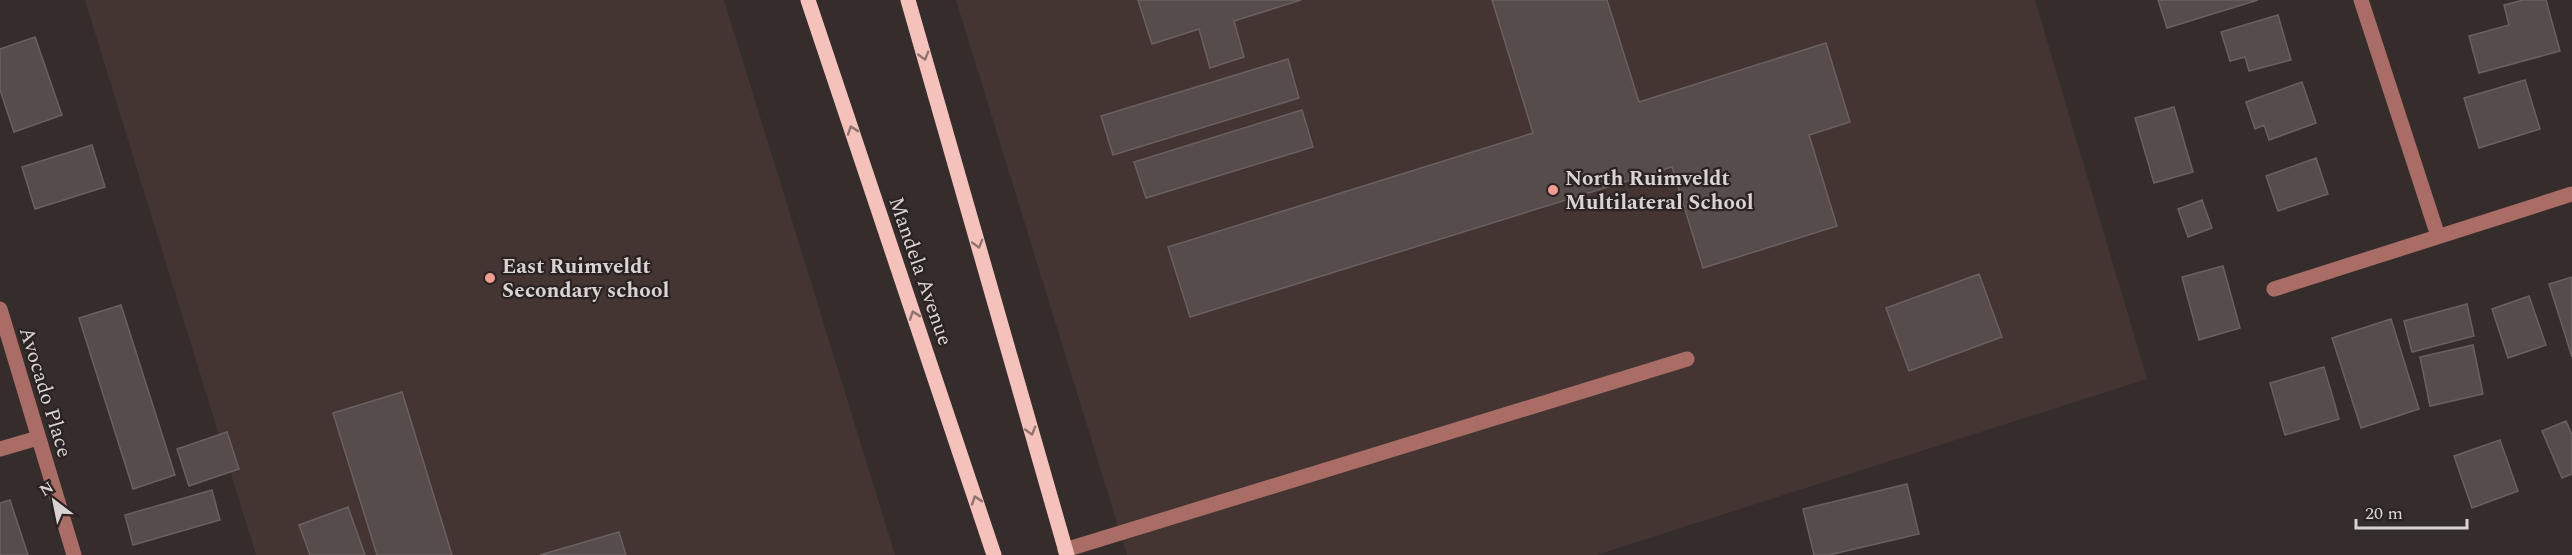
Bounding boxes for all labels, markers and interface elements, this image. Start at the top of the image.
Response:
one-way arrow [917,50,929,61]
one-way arrow [846,125,859,136]
place label: North Ruimveldt Multilateral School [1565,163,1754,219]
marker: North Ruimveldt Multilateral School [1546,183,1560,197]
street label: Mandela Avenue [880,193,961,350]
one-way arrow [971,238,983,249]
place label: East Ruimveldt Secondary school [502,251,669,307]
marker: East Ruimveldt Secondary school [483,271,497,285]
one-way arrow [908,310,921,321]
street label: Avocado Place [10,323,80,462]
one-way arrow [1024,425,1036,436]
north arrow [24,471,84,531]
text: N [35,475,58,503]
scale bar [2356,492,2467,530]
one-way arrow [970,495,983,505]
text: 20 m [2365,500,2403,527]

